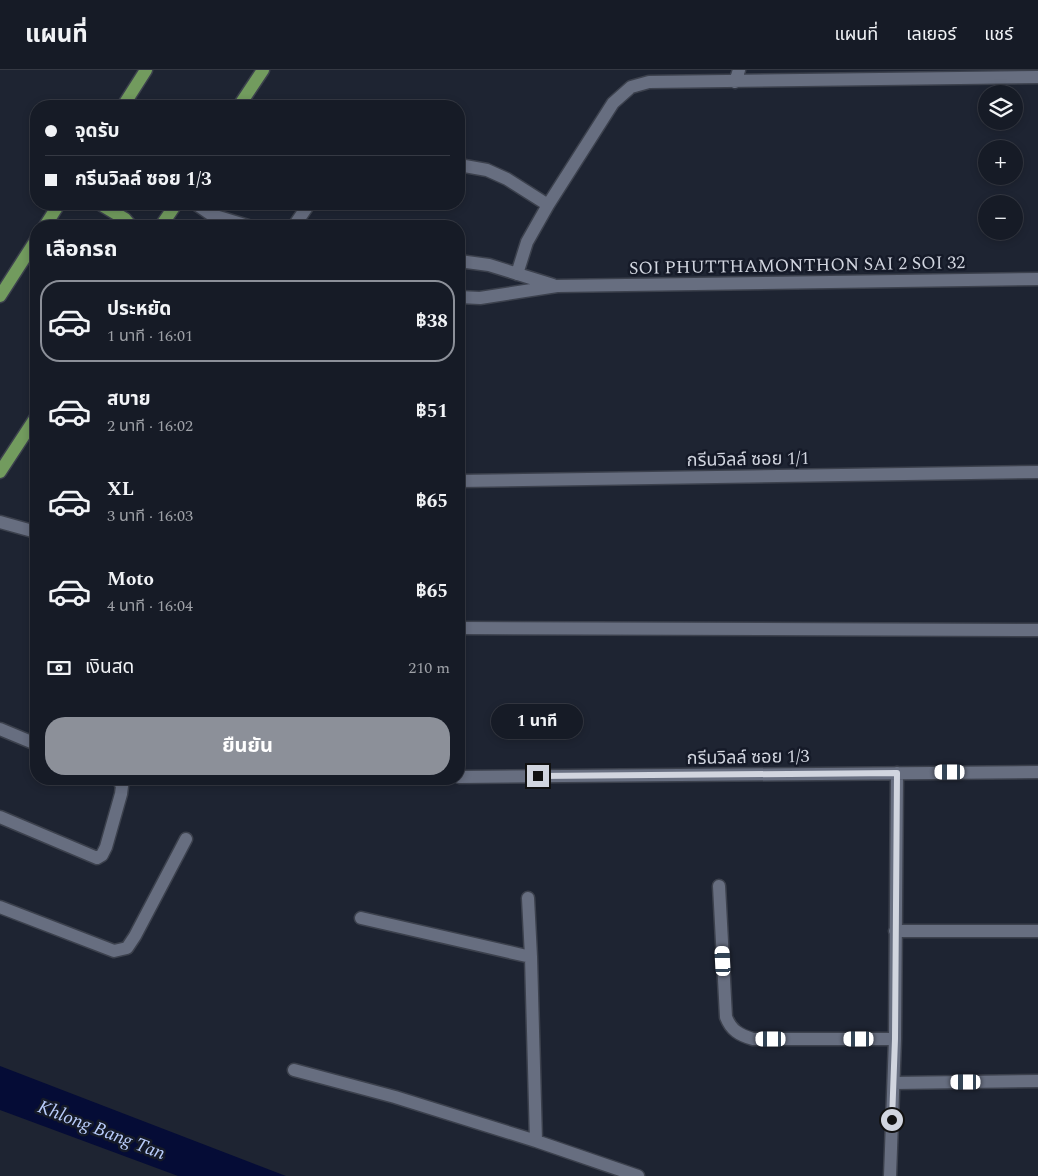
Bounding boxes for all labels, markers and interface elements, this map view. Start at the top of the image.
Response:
text: แผนที่ [25,17,88,53]
text: แผนที่ [834,21,878,48]
text: เลเยอร์ [906,21,956,48]
text: แชร์ [984,21,1013,48]
map controls [978,85,1023,240]
button: layers [978,85,1023,130]
text: จุดรับ [75,117,120,146]
button: + [978,140,1023,185]
text: กรีนวิลล์ ซอย 1/3 [75,165,212,194]
button: − [978,195,1023,240]
text: เลือกรถ [45,233,118,266]
street label: SOI PHUTTHAMONTHON SAI 2 SOI 32 [629,249,965,282]
text: ประหยัด [107,295,171,324]
icon: car [47,299,92,344]
text: ฿38 [416,307,448,336]
text: 1 นาที · 16:01 [107,324,193,348]
text: สบาย [107,385,151,414]
icon: car [47,389,92,434]
text: ฿51 [416,397,448,426]
text: 2 นาที · 16:02 [107,414,193,438]
street label: กรีนวิลล์ ซอย 1/1 [687,445,810,474]
text: XL [107,475,134,504]
icon: car [47,479,92,524]
text: ฿65 [416,487,448,516]
text: 3 นาที · 16:03 [107,504,193,528]
text: Moto [107,565,154,594]
icon: car [47,569,92,614]
text: ฿65 [416,577,448,606]
text: 4 นาที · 16:04 [107,594,193,618]
text: เงินสด [85,653,134,682]
icon: cash [45,654,73,682]
text: 210 m [408,656,450,680]
callout: 1 นาที [492,704,584,738]
text: 1 นาที [517,709,557,733]
button: ยืนยัน [45,717,450,775]
street label: กรีนวิลล์ ซอย 1/3 [687,743,810,772]
route end [527,765,549,787]
car [935,765,965,780]
car [714,946,731,976]
car [756,1032,786,1047]
car [844,1032,874,1047]
car [951,1075,981,1090]
water label: Khlong Bang Tan [33,1093,170,1168]
route start [881,1109,903,1131]

